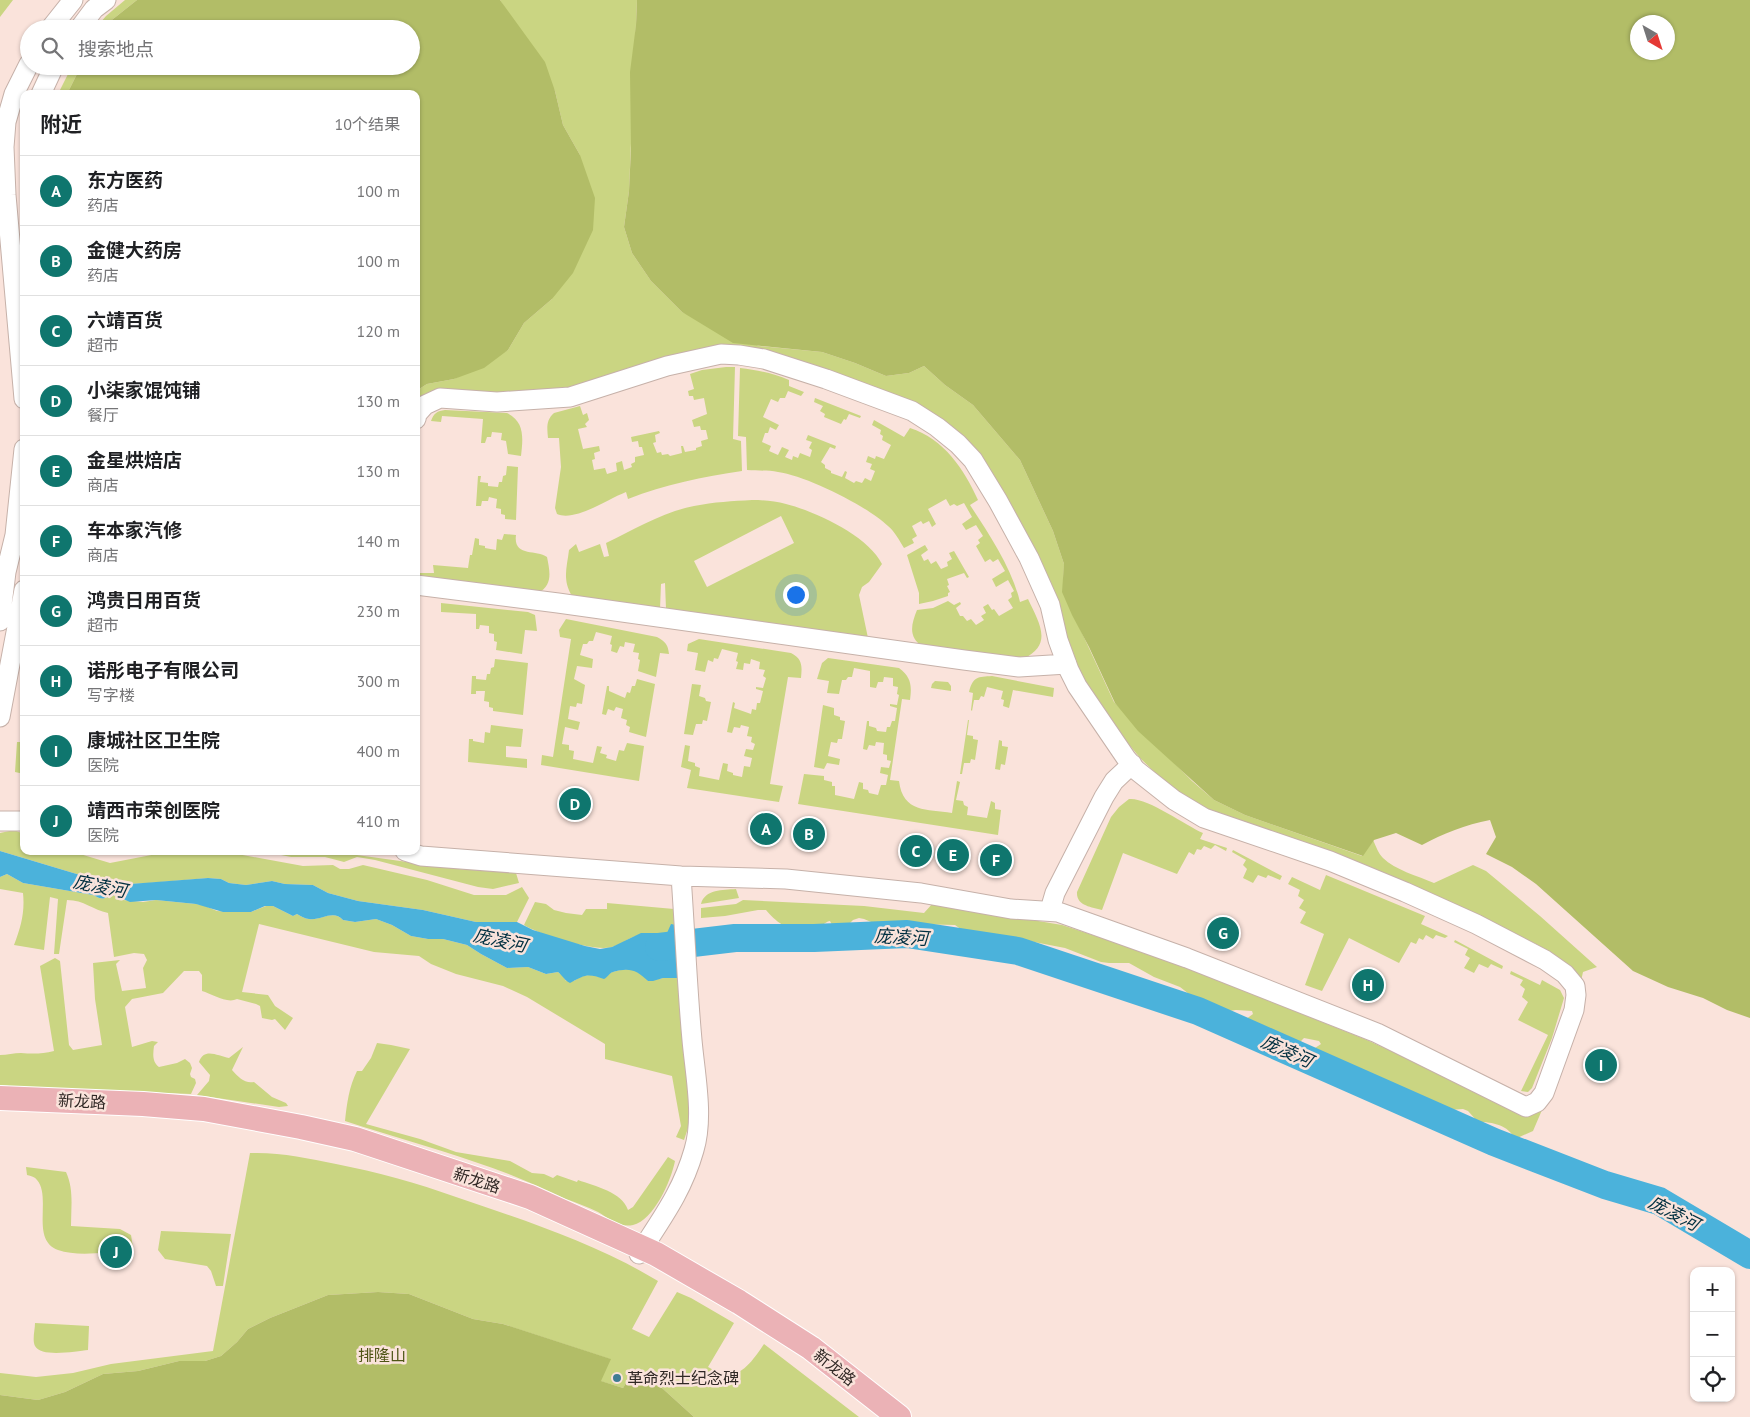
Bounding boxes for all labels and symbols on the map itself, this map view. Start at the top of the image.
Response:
north arrow [1630,15,1675,60]
your location [783,582,809,608]
pin: D [559,785,591,823]
pin: A [750,810,782,848]
pin: B [793,815,825,853]
pin: C [900,832,932,870]
pin: E [937,836,969,874]
pin: F [980,841,1012,879]
water label: 庞凌河 [71,870,132,903]
pin: G [1207,914,1239,952]
water label: 庞凌河 [471,923,532,957]
water label: 庞凌河 [873,924,932,950]
pin: H [1352,966,1384,1004]
water label: 庞凌河 [1258,1030,1319,1074]
pin: I [1585,1046,1617,1084]
street label: 新龙路 [58,1090,106,1112]
street label: 新龙路 [451,1163,503,1197]
water label: 庞凌河 [1645,1190,1706,1237]
pin: J [100,1233,132,1271]
street label: 新龙路 [810,1344,860,1390]
park label: 排隆山 [358,1345,406,1365]
place label: 革命烈士纪念碑 [627,1368,739,1388]
marker: 革命烈士纪念碑 [611,1372,623,1384]

